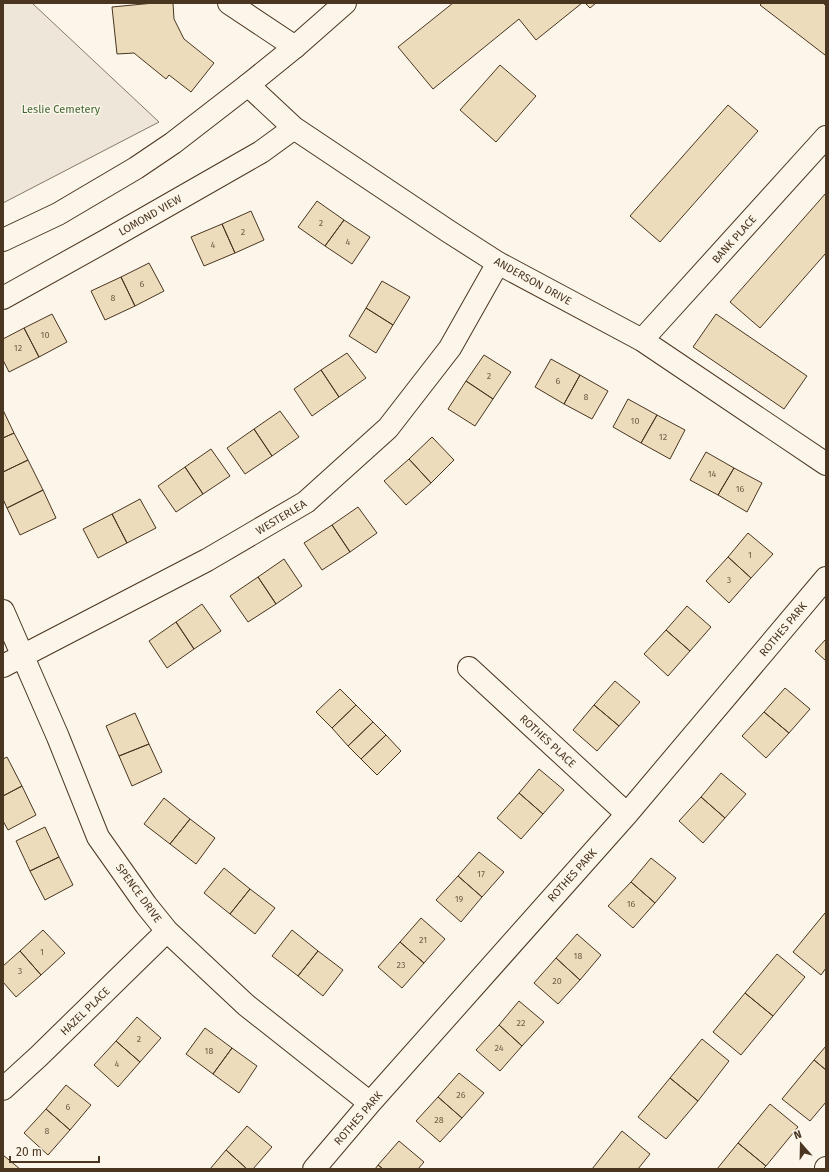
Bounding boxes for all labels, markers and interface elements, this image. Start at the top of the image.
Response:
park label: Leslie Cemetery [22,103,101,116]
street label: LOMOND VIEW [117,192,184,239]
street label: BANK PLACE [709,213,759,266]
house number: 2 [319,218,323,228]
house number: 2 [241,227,245,237]
house number: 4 [346,237,351,247]
house number: 4 [211,240,216,250]
street label: ANDERSON DRIVE [492,255,574,308]
house number: 6 [140,279,145,289]
house number: 8 [111,293,116,303]
house number: 10 [41,330,49,340]
house number: 12 [14,343,22,353]
house number: 2 [487,371,491,381]
house number: 6 [556,376,561,386]
house number: 8 [584,392,589,402]
house number: 10 [631,416,639,426]
house number: 12 [659,432,667,442]
house number: 14 [708,469,717,479]
house number: 16 [736,484,745,494]
street label: WESTERLEA [254,497,309,538]
house number: 1 [748,550,752,560]
house number: 3 [727,575,731,585]
street label: ROTHES PARK [757,599,810,659]
street label: ROTHES PLACE [517,712,578,771]
street label: ROTHES PARK [545,846,600,905]
street label: SPENCE DRIVE [113,861,164,925]
house number: 17 [477,869,485,879]
house number: 19 [455,894,464,904]
house number: 16 [627,899,636,909]
house number: 21 [419,935,427,945]
house number: 1 [40,947,44,957]
house number: 18 [574,951,582,961]
house number: 23 [397,960,405,970]
house number: 3 [18,966,22,976]
house number: 20 [552,976,562,986]
street label: HAZEL PLACE [58,984,113,1038]
house number: 22 [517,1018,525,1028]
house number: 2 [137,1034,141,1044]
house number: 24 [494,1043,504,1053]
house number: 18 [205,1046,213,1056]
house number: 4 [115,1059,120,1069]
street label: ROTHES PARK [332,1088,386,1148]
house number: 26 [456,1090,466,1100]
house number: 6 [66,1102,71,1112]
house number: 28 [434,1115,444,1125]
north arrow [781,1124,821,1164]
house number: 8 [45,1126,50,1136]
text: N [792,1128,803,1142]
scale bar [10,1138,99,1164]
text: 20 m [16,1145,42,1159]

